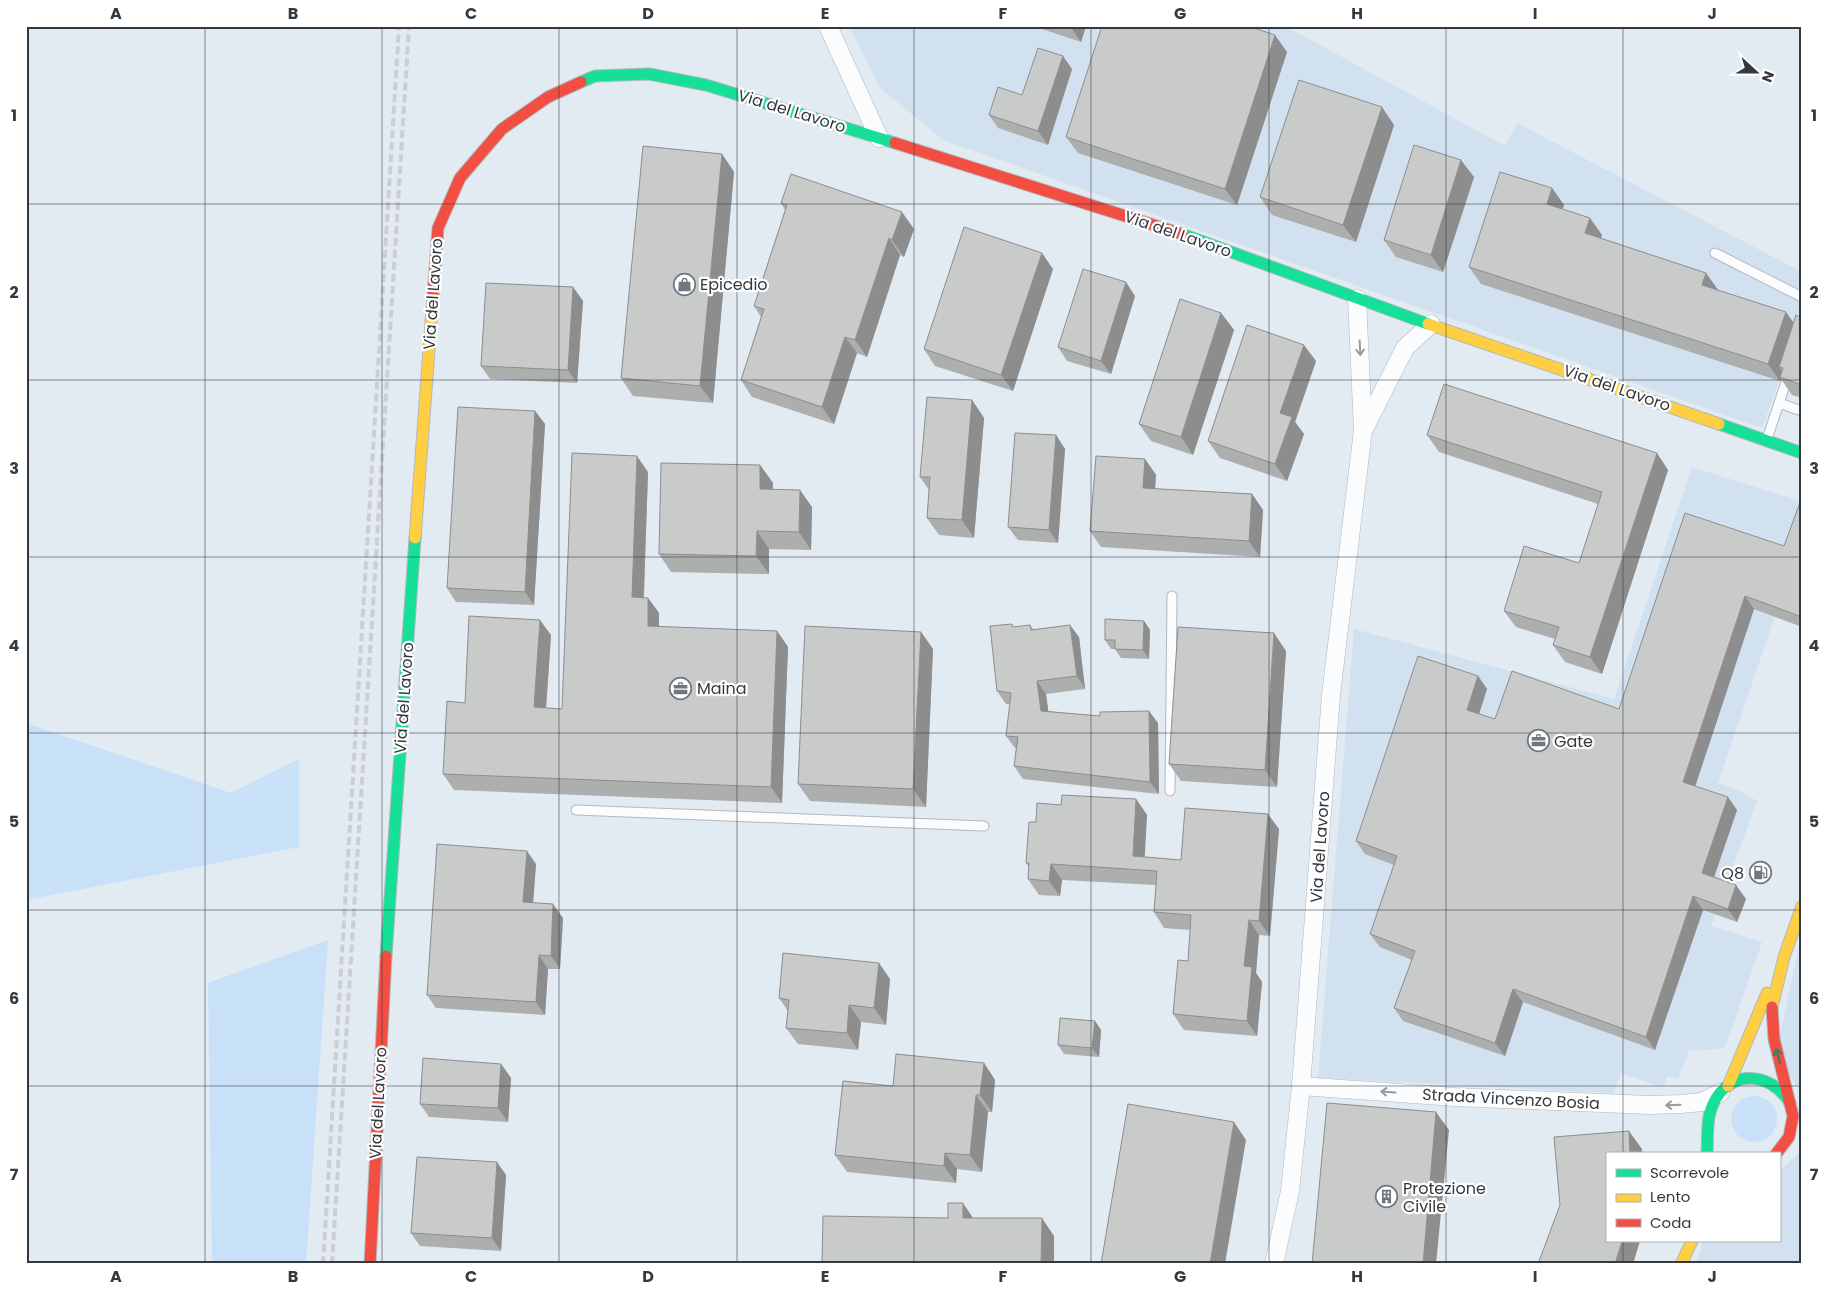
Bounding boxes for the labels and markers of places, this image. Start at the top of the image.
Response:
shop icon: Epicedio [672,272,696,296]
place label: Epicedio [700,273,768,296]
office icon: Maina [669,676,693,700]
place label: Maina [697,677,747,700]
office icon: Gate [1526,729,1550,753]
place label: Gate [1554,730,1593,753]
fuel station icon: Q8 [1748,861,1772,885]
place label: Q8 [1721,862,1744,885]
place label: Protezione Civile [1403,1177,1486,1218]
building icon: Protezione Civile [1375,1185,1399,1209]

